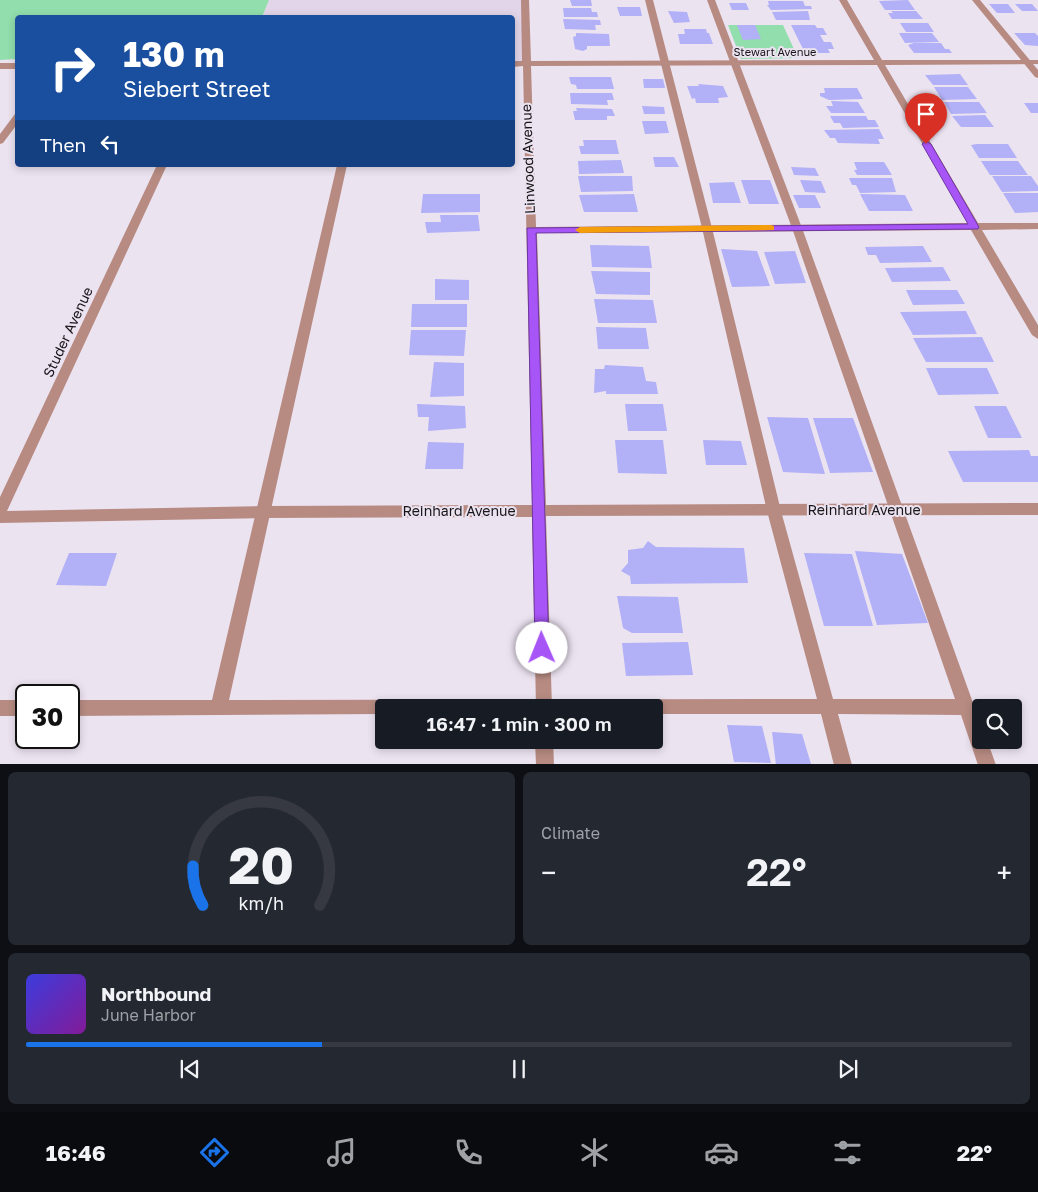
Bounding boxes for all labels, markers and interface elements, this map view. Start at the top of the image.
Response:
text: 130 m [123,33,225,75]
icon: right [40,35,105,100]
street label: Stewart Avenue [734,45,816,58]
text: Siebert Street [123,75,270,102]
pin [905,93,947,144]
icon: arrive [912,100,940,128]
street label: Linwood Avenue [517,104,538,214]
icon: left [96,130,124,158]
text: Then [40,133,86,156]
street label: Studer Avenue [39,284,96,380]
street label: Reinhard Avenue [807,501,921,518]
street label: Reinhard Avenue [402,502,516,519]
position arrow [515,621,567,673]
speed limit sign: 30 [15,684,80,749]
map controls [972,699,1022,749]
button: search [972,699,1022,749]
text: 16:47 · 1 min · 300 m [426,712,612,735]
text: Climate [541,823,600,843]
text: 20 [229,833,294,895]
text: 22° [746,849,807,894]
text: − [541,856,556,889]
text: + [997,856,1012,889]
text: km/h [239,892,284,914]
text: Northbound [101,982,211,1005]
text: June Harbor [101,1005,196,1025]
icon: previous [176,1055,204,1083]
icon: pause [505,1055,533,1083]
icon: next [834,1055,862,1083]
icon: directions [197,1135,232,1170]
icon: music [324,1135,359,1170]
icon: phone [451,1135,486,1170]
icon: climate [577,1135,612,1170]
icon: car [704,1135,739,1170]
icon: filters [830,1135,865,1170]
text: 16:46 [46,1139,106,1166]
text: 22° [957,1139,992,1166]

